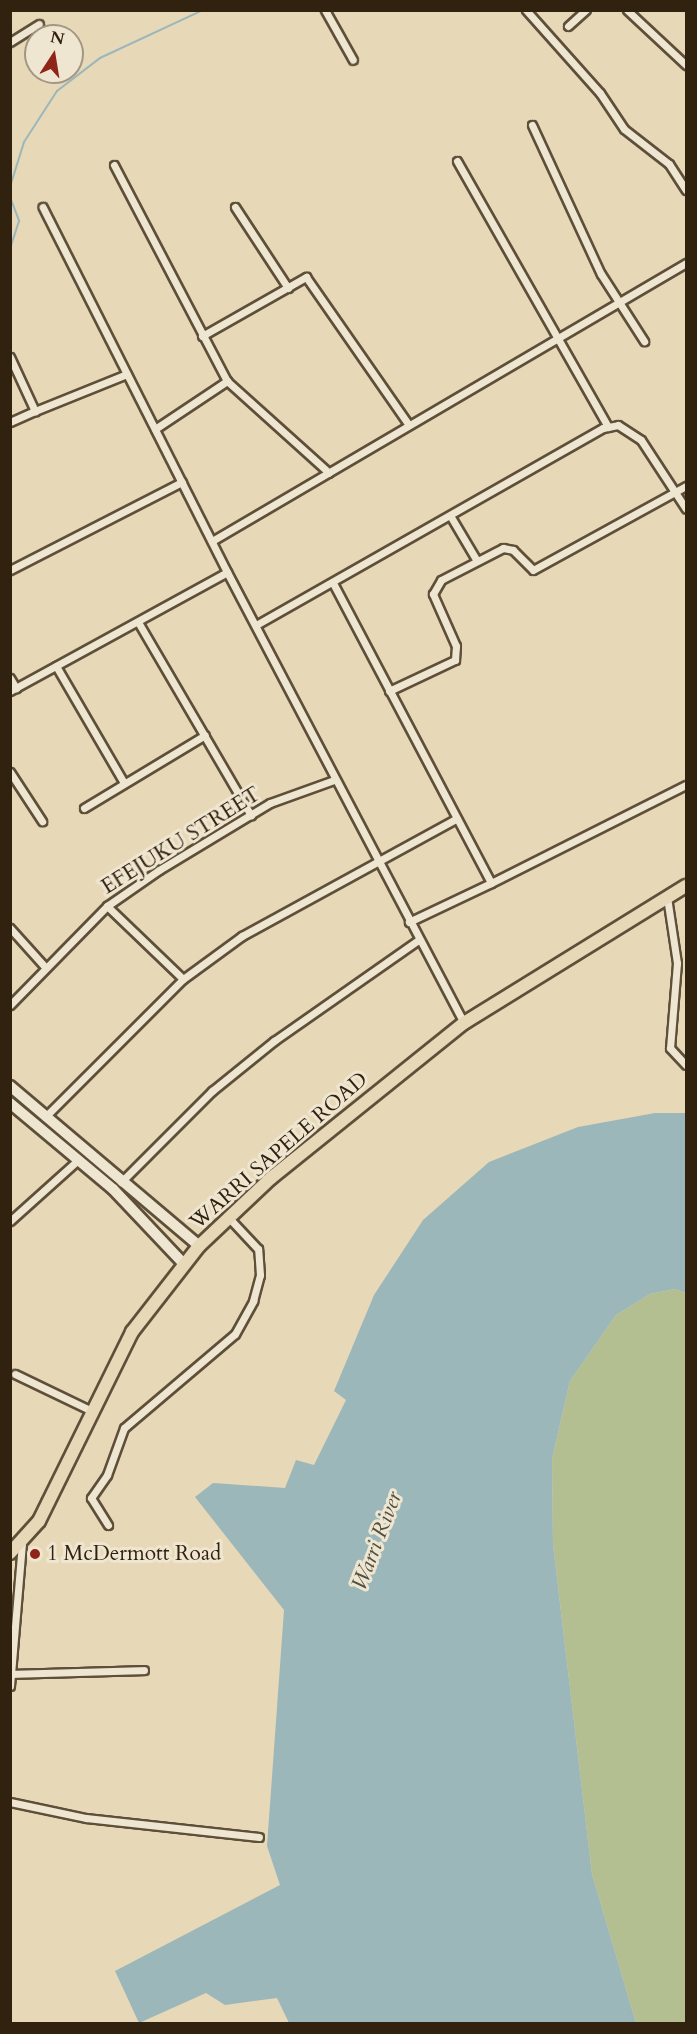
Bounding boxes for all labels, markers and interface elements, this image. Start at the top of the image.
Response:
north arrow [24,24,84,84]
text: N [48,26,66,51]
street label: EFEJUKU STREET [97,782,265,900]
street label: WARRI SAPELE ROAD [185,1067,373,1235]
water label: Warri River [346,1488,408,1594]
place label: 1 McDermott Road [47,1541,221,1567]
marker: 1 McDermott Road [28,1547,42,1561]

